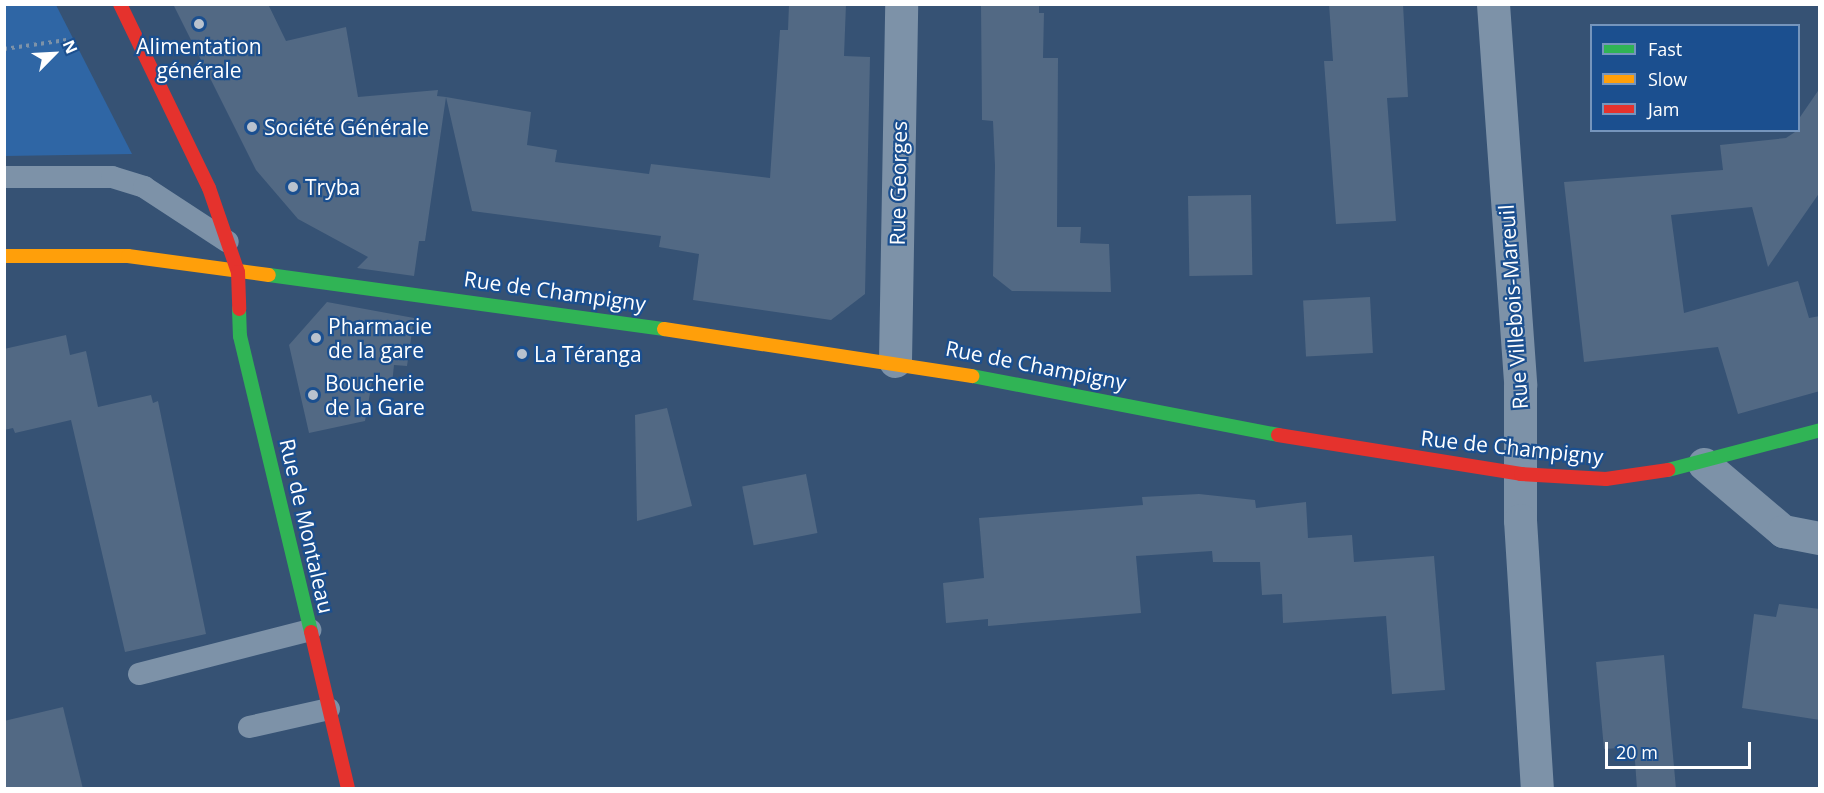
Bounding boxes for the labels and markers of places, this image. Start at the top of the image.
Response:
marker: Alimentation générale [192,17,206,31]
place label: Alimentation générale [136,33,262,83]
place label: Société Générale [264,114,429,140]
marker: Société Générale [245,120,259,134]
place label: Tryba [305,174,360,200]
marker: Tryba [286,180,300,194]
place label: Pharmacie de la gare [328,313,432,363]
marker: Pharmacie de la gare [309,331,323,345]
place label: La Téranga [534,341,642,367]
marker: La Téranga [515,347,529,361]
place label: Boucherie de la Gare [325,370,425,420]
marker: Boucherie de la Gare [306,388,320,402]

